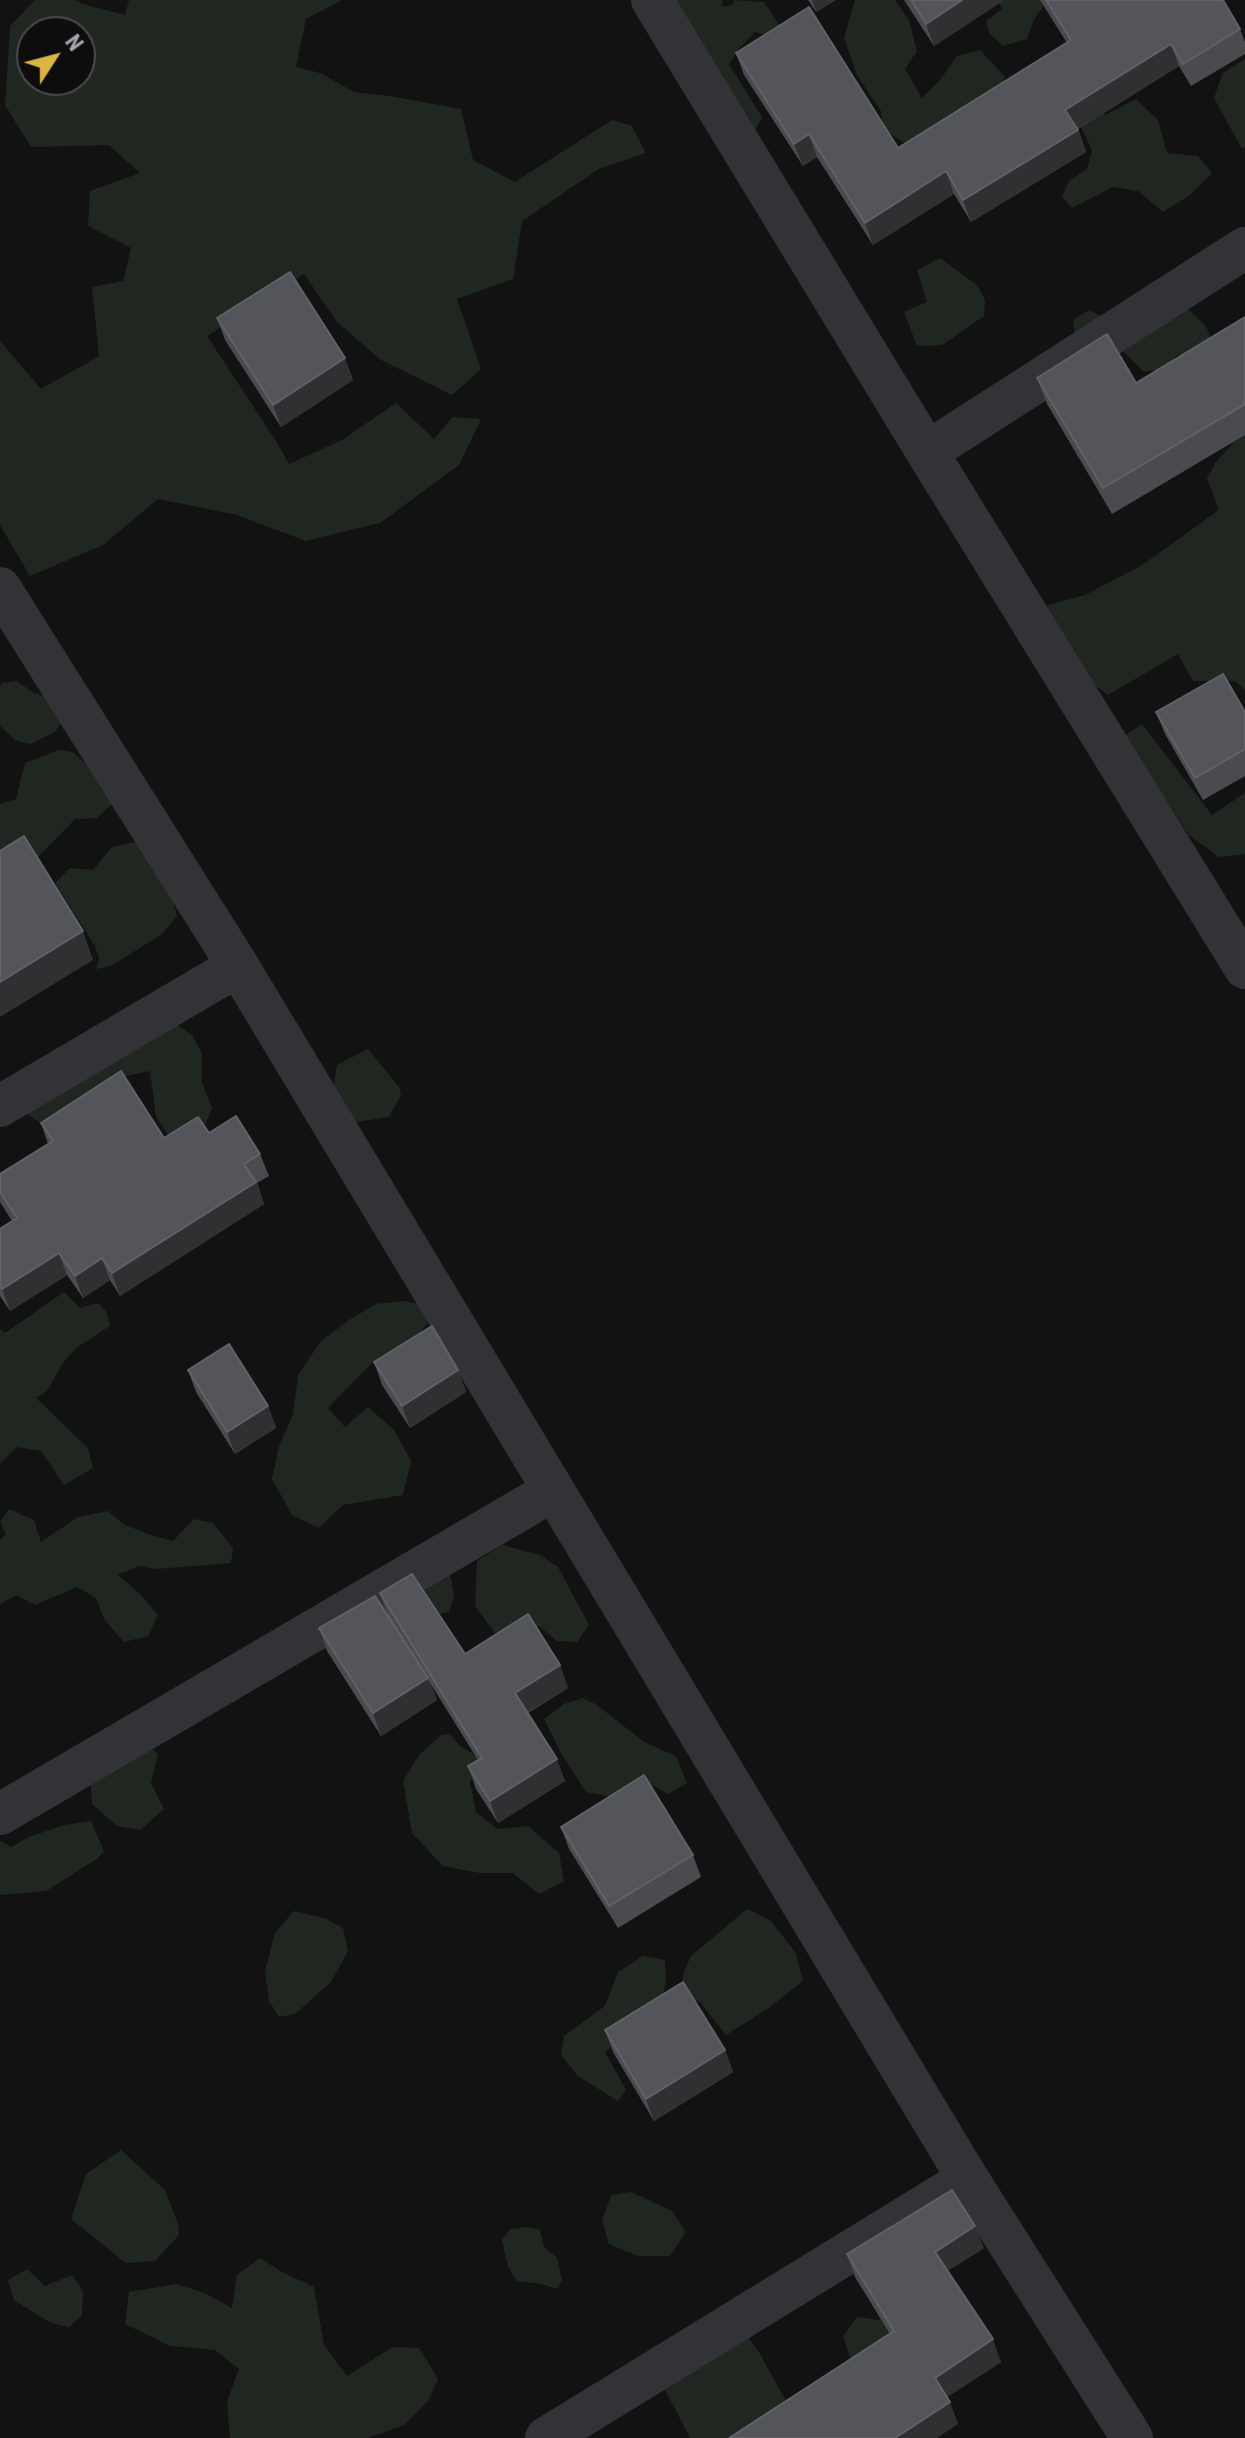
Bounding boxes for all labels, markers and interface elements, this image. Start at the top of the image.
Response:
north arrow [16,16,96,96]
text: N [60,30,88,56]

